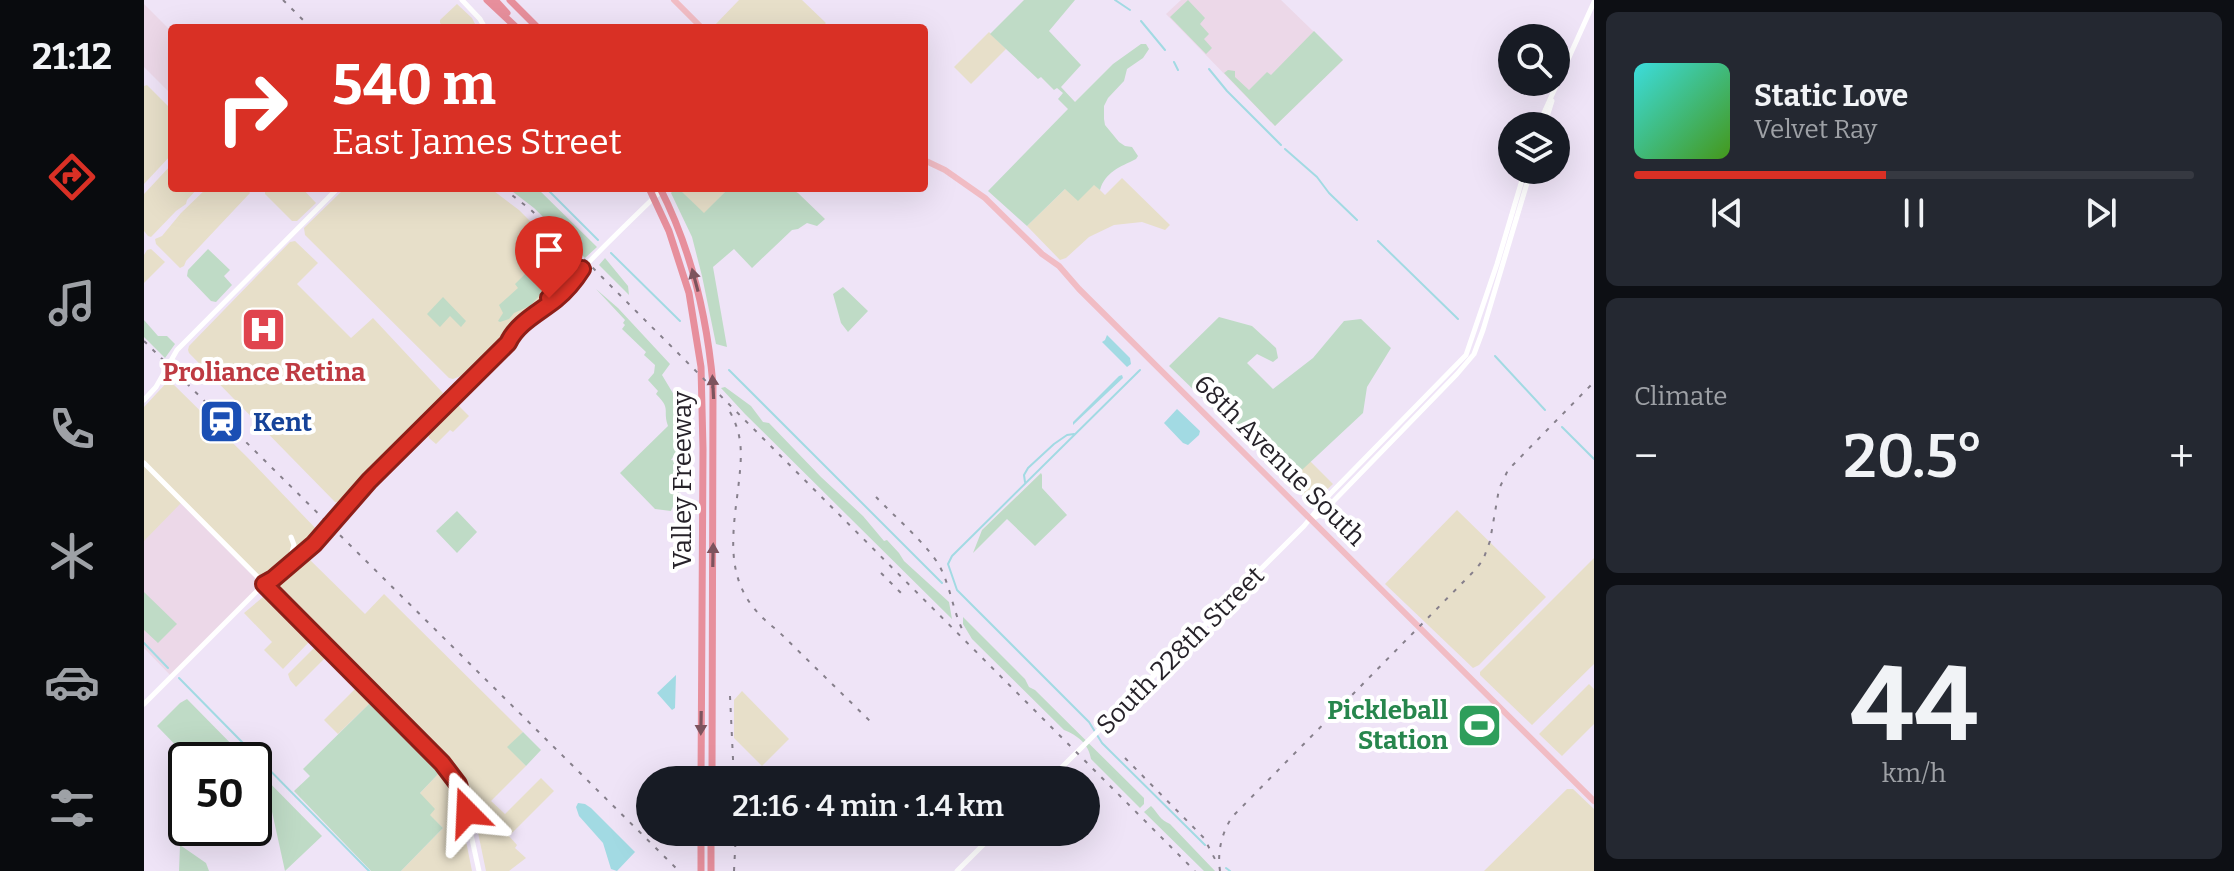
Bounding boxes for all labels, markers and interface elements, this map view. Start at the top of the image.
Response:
map controls [1498,24,1570,184]
button: search [1498,24,1570,96]
text: 21:12 [32,35,112,79]
text: 540 m [332,52,496,119]
icon: right [200,56,304,160]
text: Static Love [1754,78,1908,114]
button: layers [1498,112,1570,184]
text: Velvet Ray [1754,114,1877,145]
text: East James Street [332,120,622,164]
icon: directions [44,149,100,205]
icon: previous [1705,191,1749,235]
icon: pause [1892,191,1936,235]
icon: next [2079,191,2123,235]
pin [515,216,583,298]
icon: arrive [527,228,571,272]
one-way arrow [689,267,701,292]
icon: music [44,275,100,331]
hospital icon: Proliance Retina [240,305,288,353]
place label: Proliance Retina [163,357,366,388]
street label: 68th Avenue South [1188,368,1372,552]
one-way arrow [706,374,719,399]
text: Climate [1634,381,1728,412]
street label: Valley Freeway [667,391,698,569]
station icon: Kent [198,398,246,446]
icon: phone [44,401,100,457]
place label: Kent [253,407,313,438]
text: 20.5° [1843,421,1984,493]
text: − [1634,430,1658,483]
text: + [2169,430,2194,483]
icon: climate [44,528,100,584]
one-way arrow [707,542,719,567]
street label: South 228th Street [1090,560,1271,741]
text: 44 [1850,643,1978,768]
icon: car [44,654,100,710]
place label: Pickleball Station [1327,695,1448,756]
sports icon: Pickleball Station [1455,701,1503,749]
one-way arrow [695,711,708,736]
speed limit sign: 50 [168,742,272,846]
text: km/h [1882,758,1946,789]
position arrow [425,770,509,854]
icon: filters [44,780,100,836]
text: 21:16 · 4 min · 1.4 km [732,788,1004,824]

